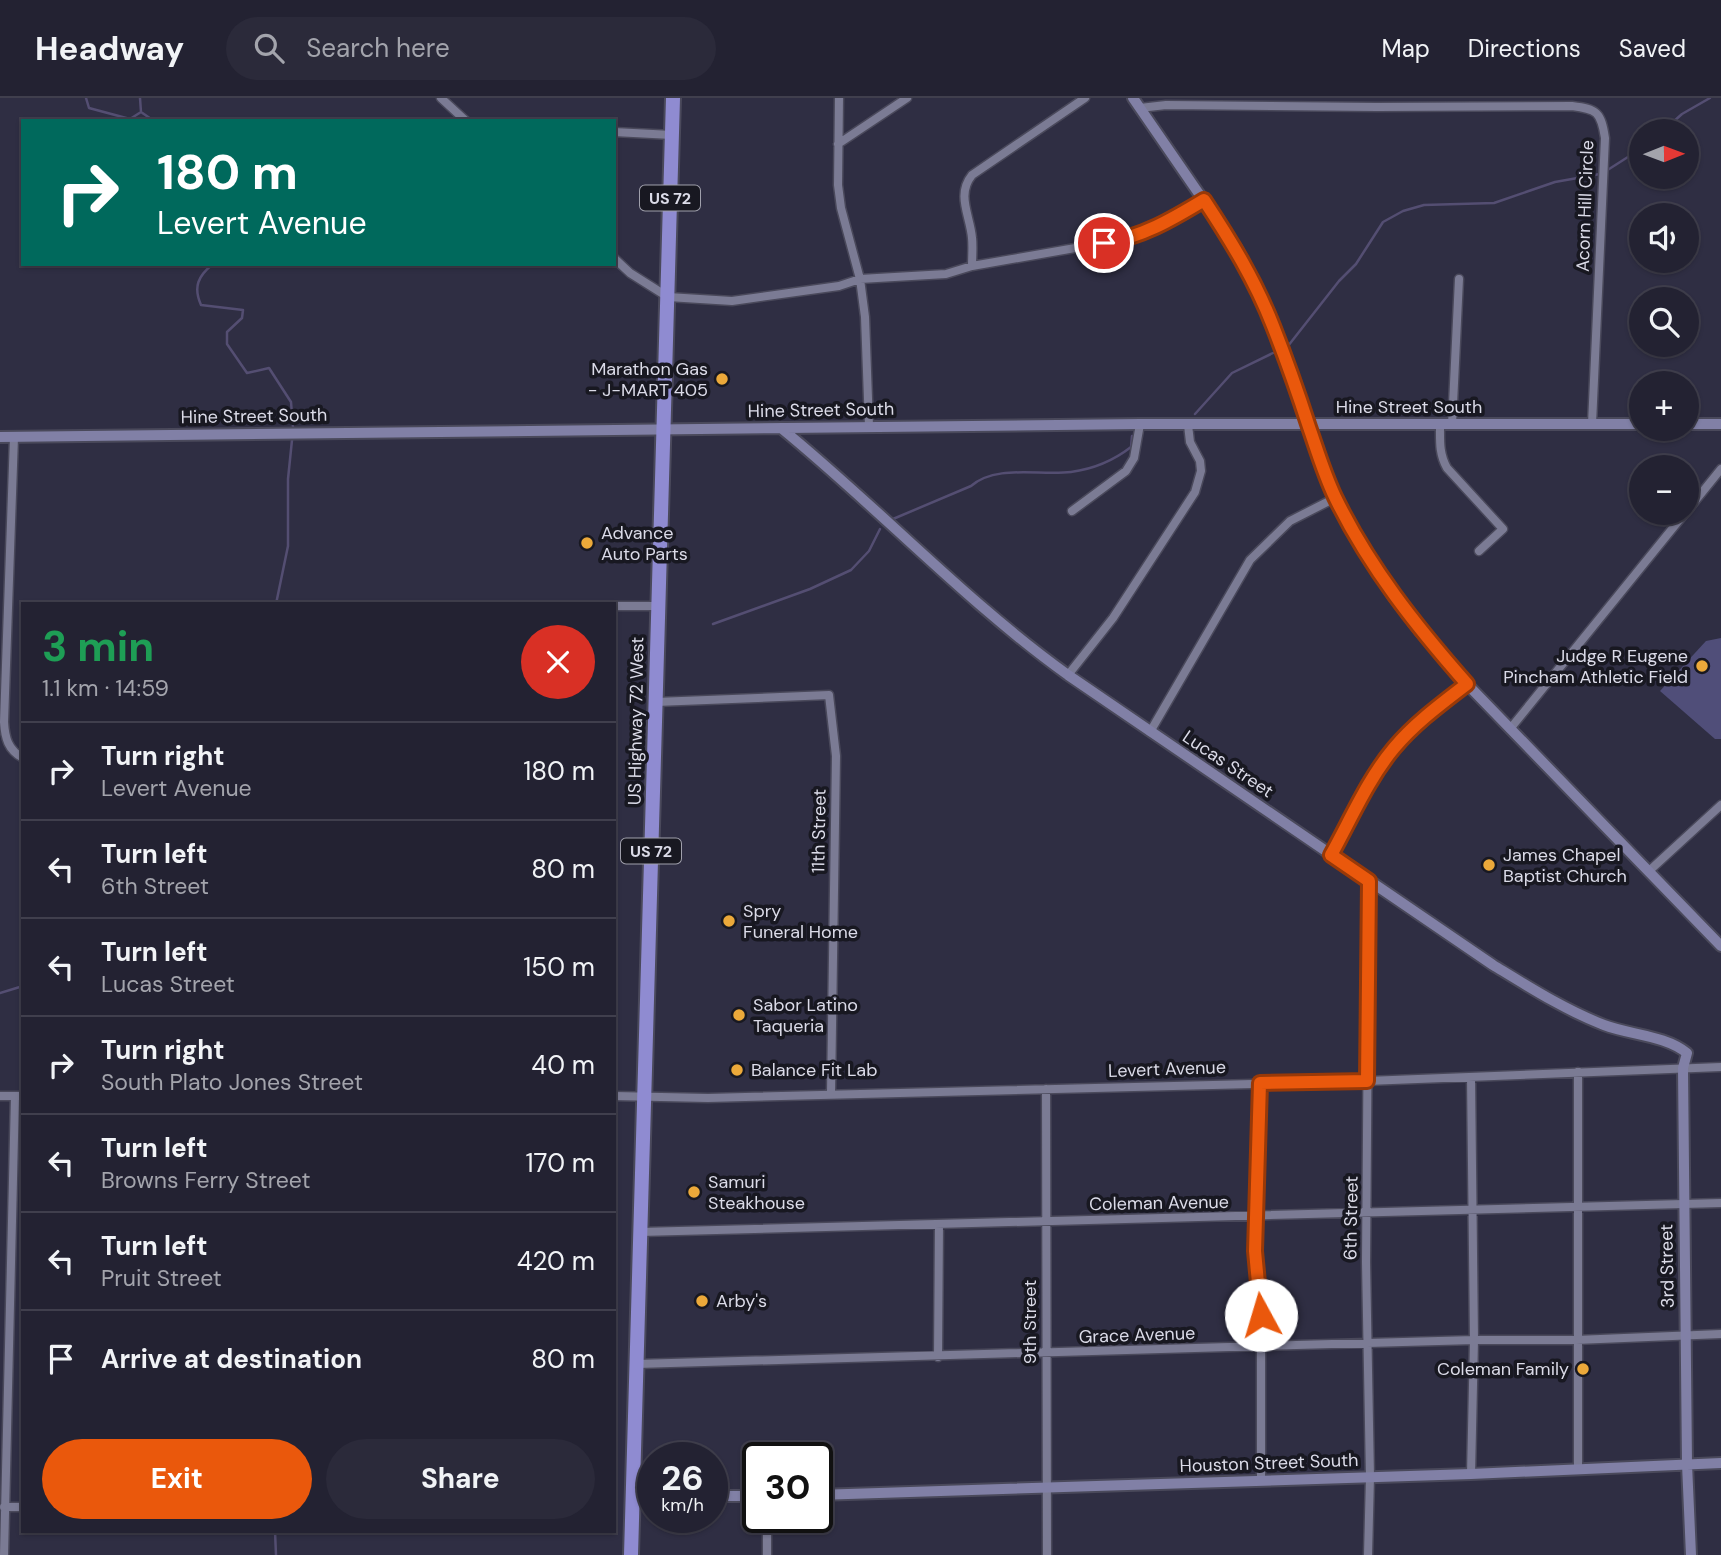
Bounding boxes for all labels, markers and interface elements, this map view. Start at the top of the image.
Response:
search box [226,17,716,80]
text: Headway [35,27,184,70]
icon: search [250,29,288,67]
text: Search here [306,31,450,65]
text: Map [1382,33,1430,64]
text: Directions [1468,33,1581,64]
text: Saved [1619,33,1686,64]
north arrow [1629,119,1699,189]
map controls [1629,119,1699,525]
text: 180 m [157,140,298,204]
street label: Acorn Hill Circle [1571,140,1599,272]
icon: right [42,147,133,238]
road number: US 72 [640,186,700,211]
text: Levert Avenue [157,202,367,244]
button: sound [1629,203,1699,273]
pin [1074,213,1134,273]
icon: arrive [1085,224,1123,262]
button: search [1629,287,1699,357]
place label: Marathon Gas - J-MART 405 [588,357,708,402]
marker: Marathon Gas - J-MART 405 [714,371,730,387]
button: + [1629,371,1699,441]
street label: Hine Street South [1336,395,1482,419]
street label: Hine Street South [748,397,894,423]
street label: Hine Street South [181,403,327,429]
button: − [1629,455,1699,525]
place label: Advance Auto Parts [601,521,688,566]
marker: Advance Auto Parts [579,535,595,551]
text: 3 min [42,619,154,674]
button: close [521,625,595,699]
street label: US Highway 72 West [623,637,649,805]
place label: Judge R Eugene Pincham Athletic Field [1503,644,1688,689]
marker: Judge R Eugene Pincham Athletic Field [1694,658,1710,674]
text: 1.1 km · 14:59 [42,673,169,703]
street label: Lucas Street [1178,725,1278,803]
text: Turn right [101,739,225,773]
icon: right [42,752,80,790]
text: 180 m [523,754,595,788]
text: Levert Avenue [101,773,252,803]
street label: 11th Street [806,789,832,873]
text: Turn left [101,837,208,871]
road number: US 72 [621,838,681,864]
place label: James Chapel Baptist Church [1503,843,1627,888]
icon: left [42,850,80,888]
text: 80 m [531,852,595,886]
marker: James Chapel Baptist Church [1481,857,1497,873]
text: 6th Street [101,871,209,901]
place label: Spry Funeral Home [743,899,858,944]
marker: Spry Funeral Home [721,913,737,929]
text: Turn left [101,935,208,969]
icon: left [42,948,80,986]
text: 150 m [523,950,595,984]
text: Lucas Street [101,969,235,999]
place label: Sabor Latino Taqueria [753,993,858,1038]
marker: Sabor Latino Taqueria [731,1007,747,1023]
text: Turn right [101,1033,225,1067]
icon: right [42,1046,80,1084]
text: 40 m [531,1048,595,1082]
street label: Levert Avenue [1108,1055,1226,1083]
place label: Balance Fit Lab [751,1058,877,1082]
marker: Balance Fit Lab [729,1062,745,1078]
text: South Plato Jones Street [101,1067,363,1097]
text: Turn left [101,1131,208,1165]
icon: left [42,1144,80,1182]
text: 170 m [526,1146,595,1180]
text: Browns Ferry Street [101,1165,311,1195]
place label: Samuri Steakhouse [708,1170,805,1215]
street label: 6th Street [1338,1176,1364,1260]
marker: Samuri Steakhouse [686,1184,702,1200]
street label: Coleman Avenue [1089,1190,1229,1216]
street label: 3rd Street [1654,1224,1680,1308]
text: Turn left [101,1229,208,1263]
icon: left [42,1242,80,1280]
text: 420 m [517,1244,595,1278]
text: Pruit Street [101,1263,222,1293]
position arrow [1224,1278,1298,1352]
street label: 9th Street [1018,1280,1042,1364]
place label: Arby's [716,1289,767,1313]
marker: Arby's [694,1293,710,1309]
street label: Grace Avenue [1078,1321,1196,1349]
icon: arrive [42,1340,80,1378]
text: Arrive at destination [101,1342,362,1376]
text: 80 m [531,1342,595,1376]
place label: Coleman Family [1437,1357,1569,1381]
marker: Coleman Family [1575,1361,1591,1377]
button: Exit [42,1439,312,1519]
button: Share [326,1439,595,1519]
speed limit sign: 30 [742,1442,833,1533]
street label: Houston Street South [1179,1448,1359,1478]
text: 26 [661,1455,704,1501]
text: km/h [661,1493,704,1517]

